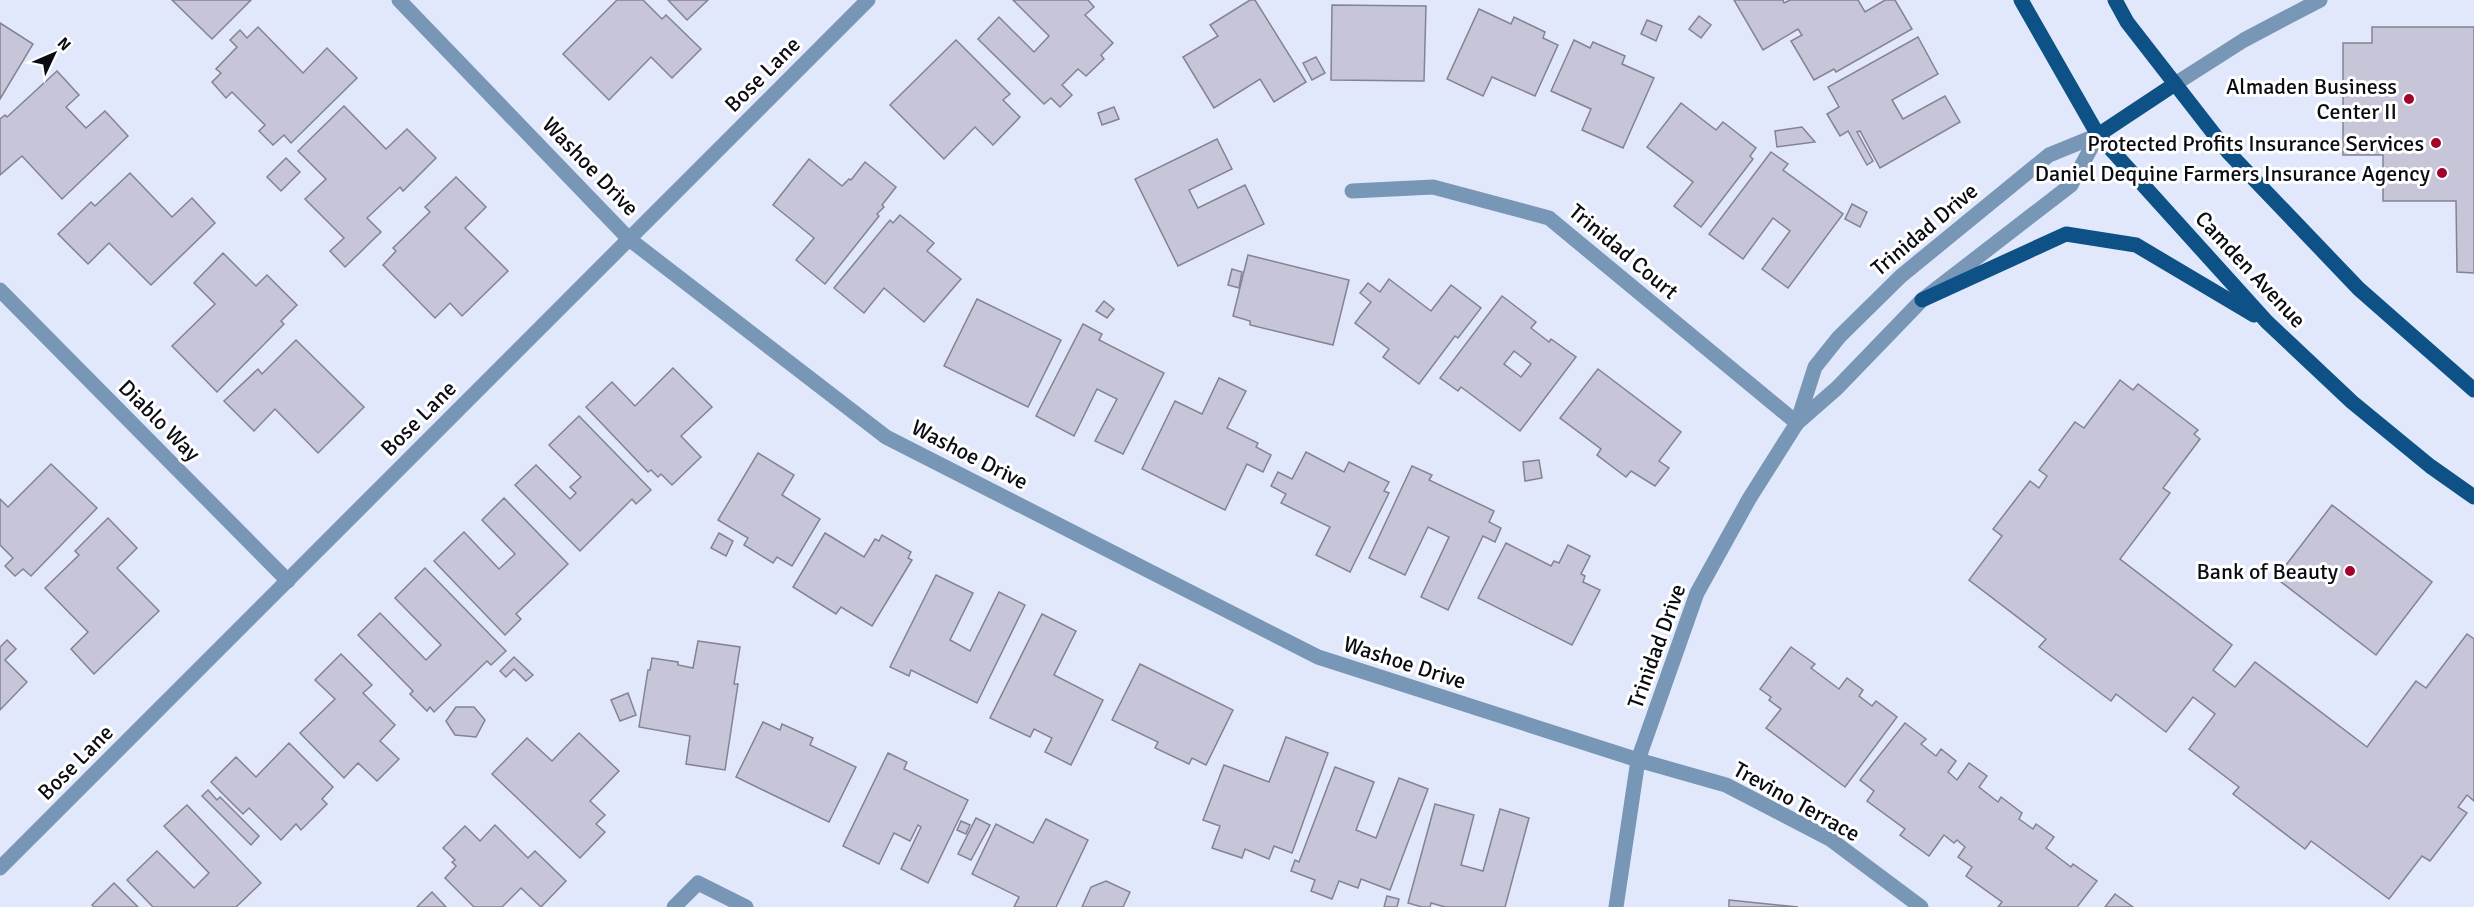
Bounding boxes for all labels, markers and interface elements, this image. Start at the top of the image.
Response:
north arrow [24,24,84,84]
street label: Bose Lane [719,31,806,118]
text: N [53,33,75,55]
place label: Almaden Business Center II [2226,73,2397,125]
marker: Almaden Business Center II [2402,92,2416,106]
street label: Washoe Drive [537,111,645,221]
place label: Protected Profits Insurance Services [2087,130,2424,157]
marker: Protected Profits Insurance Services [2429,136,2443,150]
place label: Daniel Dequine Farmers Insurance Agency [2035,160,2431,187]
marker: Daniel Dequine Farmers Insurance Agency [2435,166,2449,180]
street label: Trinidad Drive [1866,177,1983,282]
street label: Trinidad Court [1564,198,1684,305]
street label: Camden Avenue [2190,205,2312,333]
street label: Diablo Way [113,374,207,467]
street label: Bose Lane [375,375,462,462]
street label: Washoe Drive [907,414,1033,495]
place label: Bank of Beauty [2197,558,2339,585]
marker: Bank of Beauty [2343,564,2357,578]
street label: Trinidad Drive [1621,580,1691,712]
street label: Washoe Drive [1340,630,1469,695]
street label: Bose Lane [32,719,119,806]
street label: Trevino Terrace [1729,756,1865,847]

